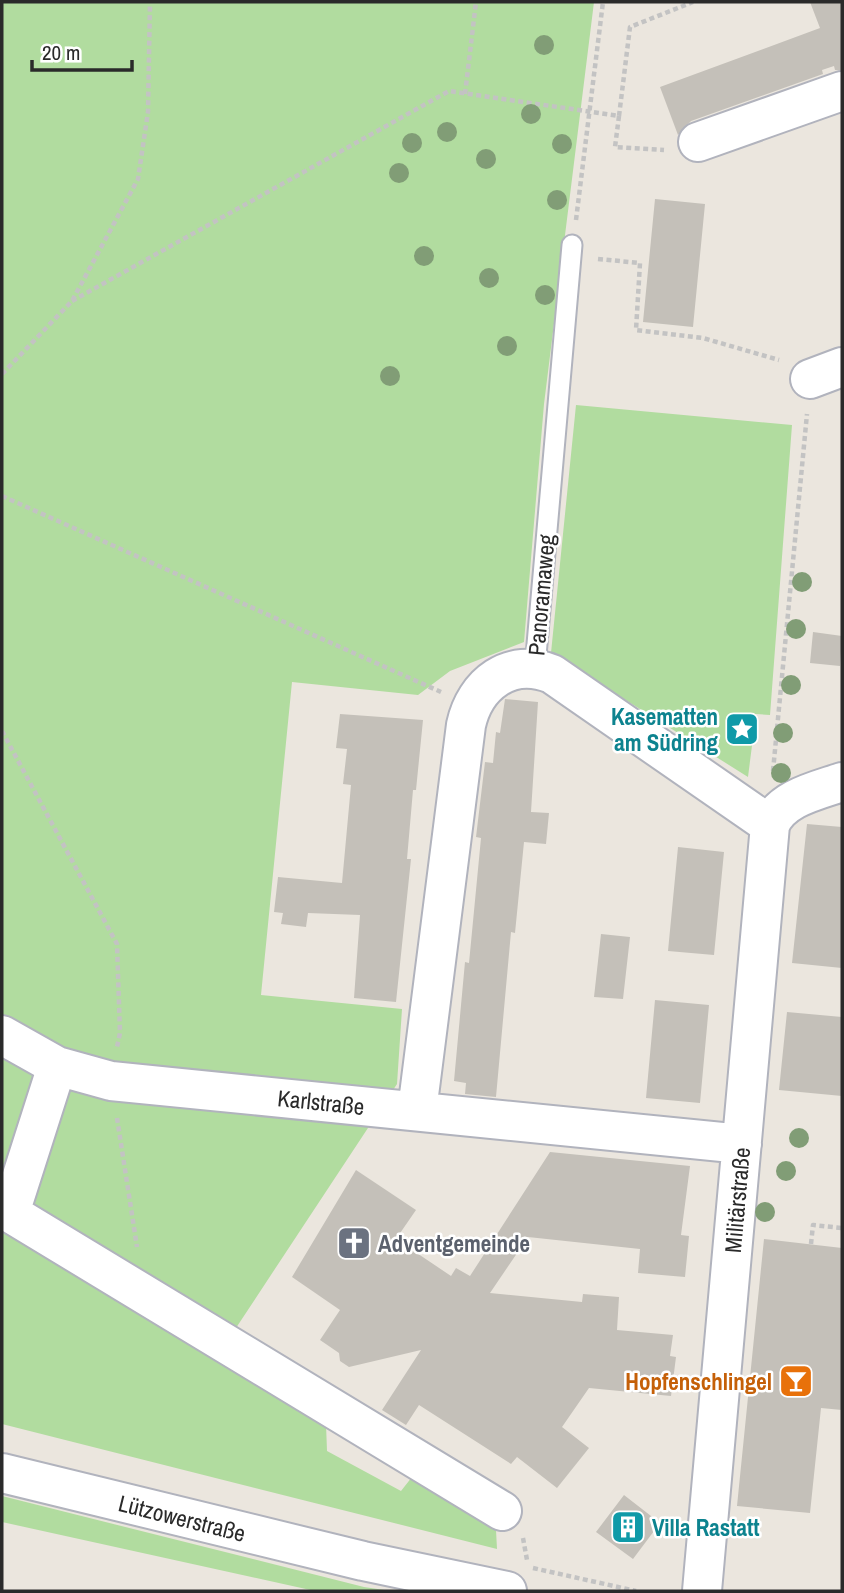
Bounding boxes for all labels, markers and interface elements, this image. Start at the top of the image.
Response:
scale bar [32,28,131,72]
text: 20 m [42,38,80,67]
street label: Panoramaweg [520,533,562,657]
place label: Kasematten am Südring [611,701,718,758]
place icon: Kasematten am Südring [723,710,761,748]
street label: Karlstraße [276,1082,366,1122]
street label: Militärstraße [717,1146,757,1254]
church icon: Adventgemeinde [335,1224,373,1262]
place label: Adventgemeinde [378,1228,530,1259]
bar icon: Hopfenschlingel [777,1362,815,1400]
place label: Hopfenschlingel [625,1366,772,1397]
street label: Lützowerstraße [115,1487,249,1549]
building icon: Villa Rastatt [609,1508,647,1546]
place label: Villa Rastatt [652,1512,760,1543]

